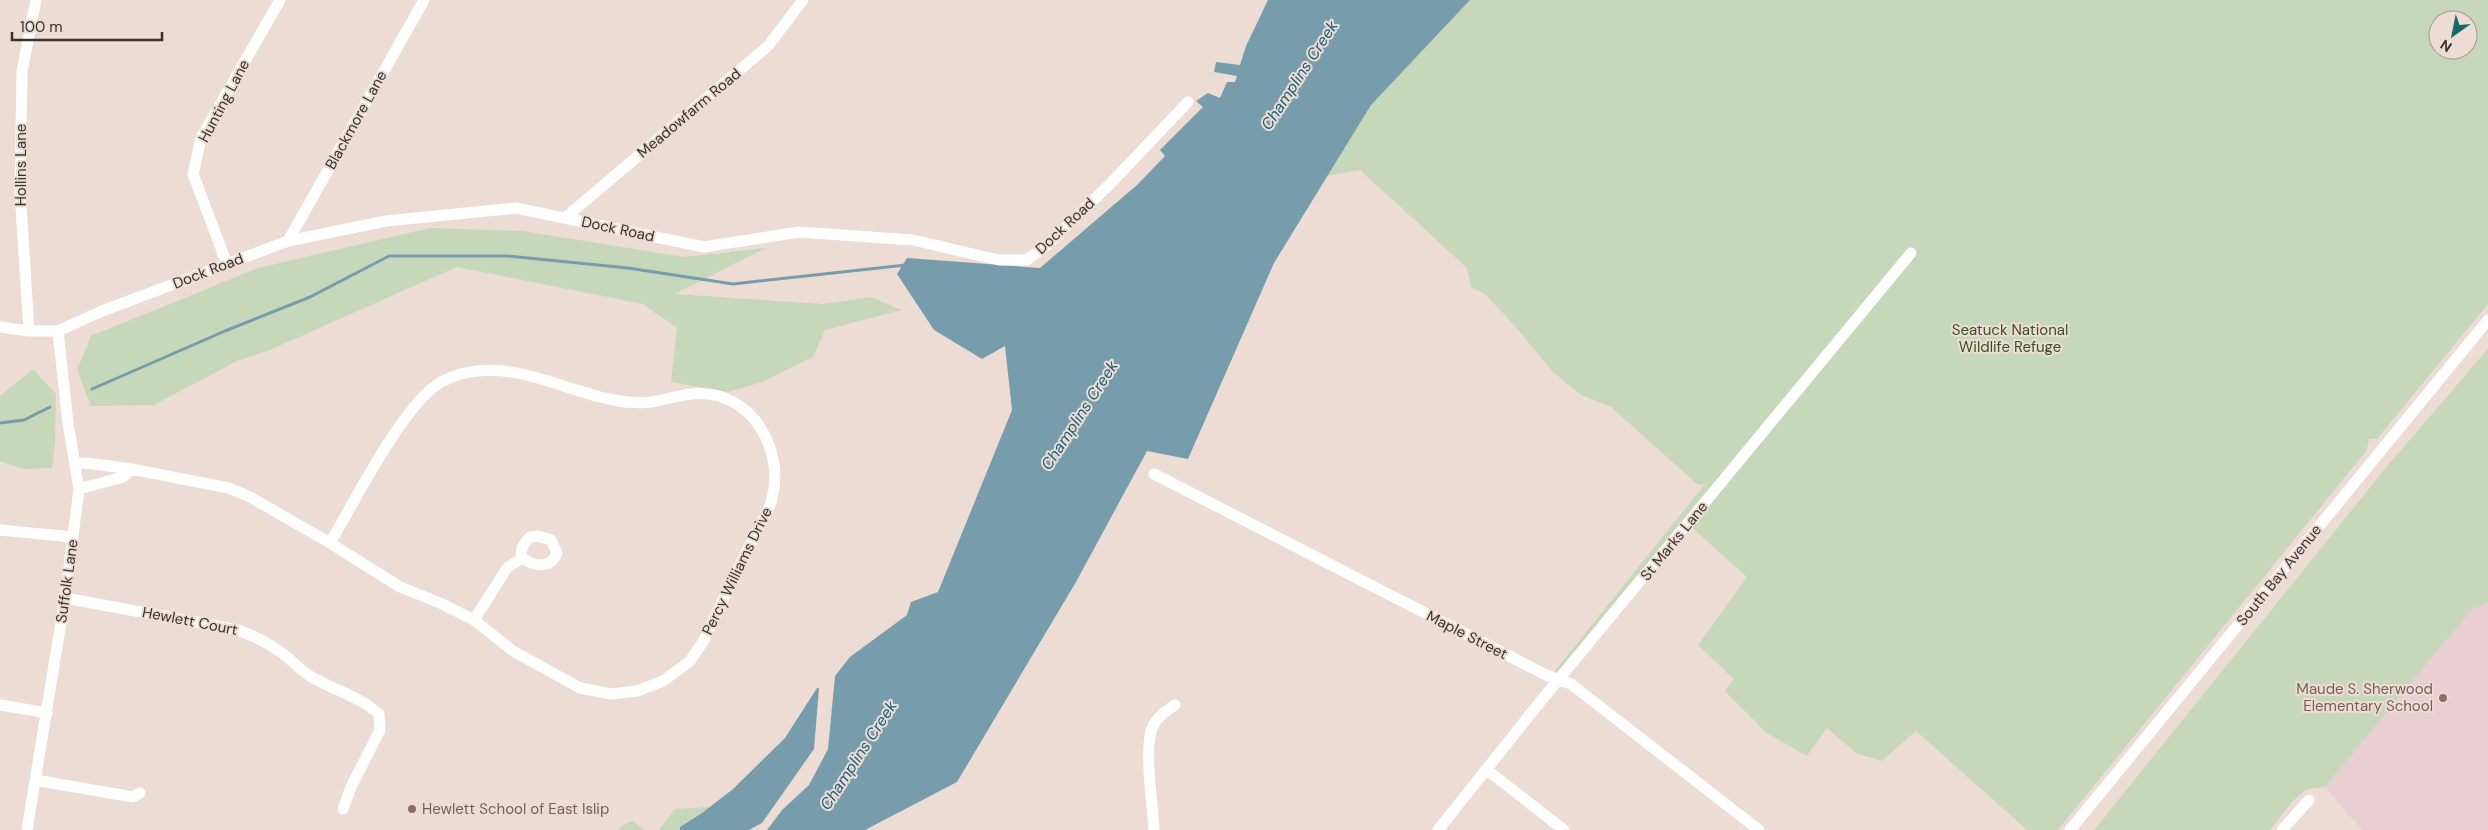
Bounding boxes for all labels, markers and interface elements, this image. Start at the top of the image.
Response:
scale bar [12,10,162,42]
north arrow [2428,10,2478,60]
water label: Champlins Creek [1256,16,1343,134]
text: 100 m [20,17,63,37]
text: N [2437,36,2455,56]
street label: Hunting Lane [194,56,254,146]
street label: Meadowfarm Road [633,64,745,162]
street label: Blackmore Lane [321,67,391,173]
street label: Hollins Lane [11,124,31,206]
street label: Dock Road [1031,193,1099,259]
street label: Dock Road [580,211,656,247]
street label: Dock Road [170,248,246,294]
park label: Seatuck National Wildlife Refuge [1952,320,2068,357]
water label: Champlins Creek [1036,356,1123,474]
street label: St Marks Lane [1636,497,1712,585]
street label: Percy Williams Drive [697,504,777,638]
street label: South Bay Avenue [2232,520,2326,630]
street label: Suffolk Lane [51,538,83,624]
street label: Hewlett Court [141,602,240,640]
street label: Maple Street [1423,606,1511,664]
place label: Maude S. Sherwood Elementary School [2296,679,2433,716]
marker: Maude S. Sherwood Elementary School [2437,692,2449,704]
water label: Champlins Creek [815,696,902,814]
place label: Hewlett School of East Islip [422,799,609,819]
marker: Hewlett School of East Islip [406,803,418,815]

